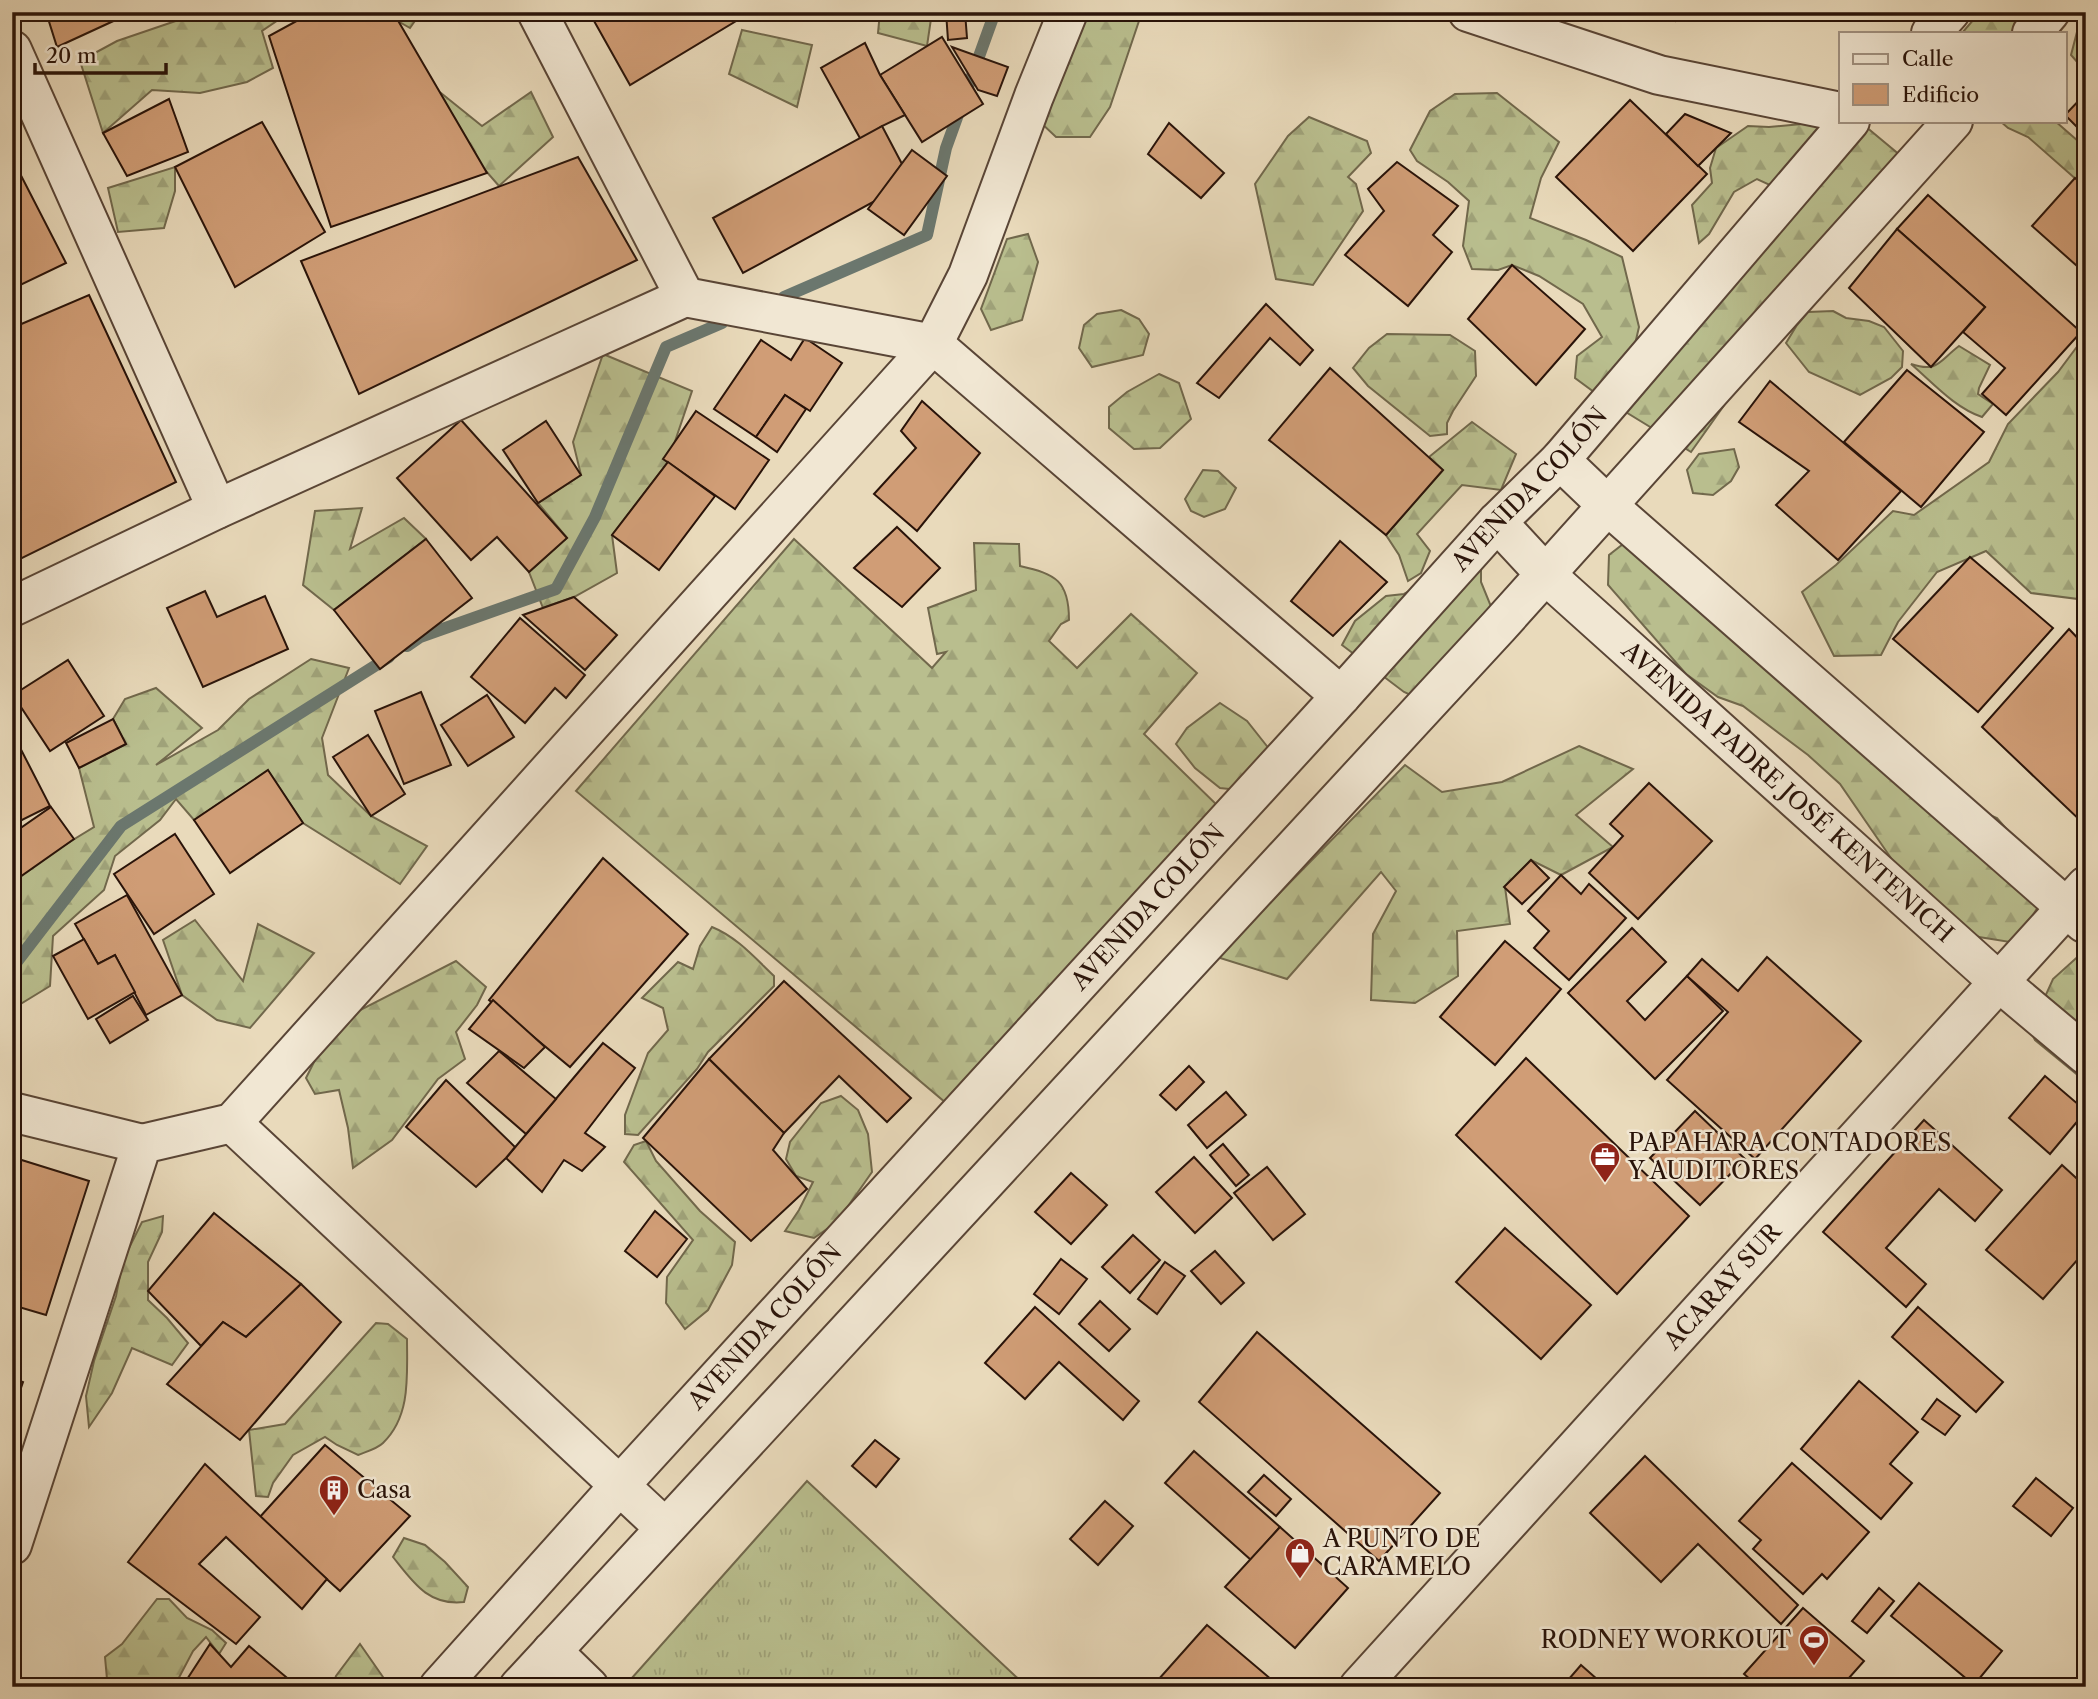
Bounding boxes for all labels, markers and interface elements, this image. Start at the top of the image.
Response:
scale bar [35,32,166,76]
legend [1839,32,2066,122]
text: 20 m [46,43,97,68]
text: Calle [1902,46,1954,71]
text: Edificio [1902,82,1979,107]
street label: AVENIDA COLÓN [1445,401,1613,577]
street label: AVENIDA PADRE JOSÉ KENTENICH [1615,635,1960,948]
street label: AVENIDA COLÓN [1064,818,1231,996]
place label: PAPAHARA CONTADORES Y AUDITORES [1627,1128,1951,1185]
office icon: PAPAHARA CONTADORES Y AUDITORES [1588,1140,1622,1184]
street label: ACARAY SUR [1657,1216,1788,1356]
street label: AVENIDA COLÓN [681,1237,847,1416]
building icon: Casa [317,1473,351,1517]
place label: Casa [357,1475,412,1504]
place label: A PUNTO DE CARAMELO [1322,1524,1481,1581]
shop icon: A PUNTO DE CARAMELO [1283,1536,1317,1580]
sports icon: RODNEY WORKOUT [1797,1623,1831,1667]
place label: RODNEY WORKOUT [1541,1625,1791,1654]

